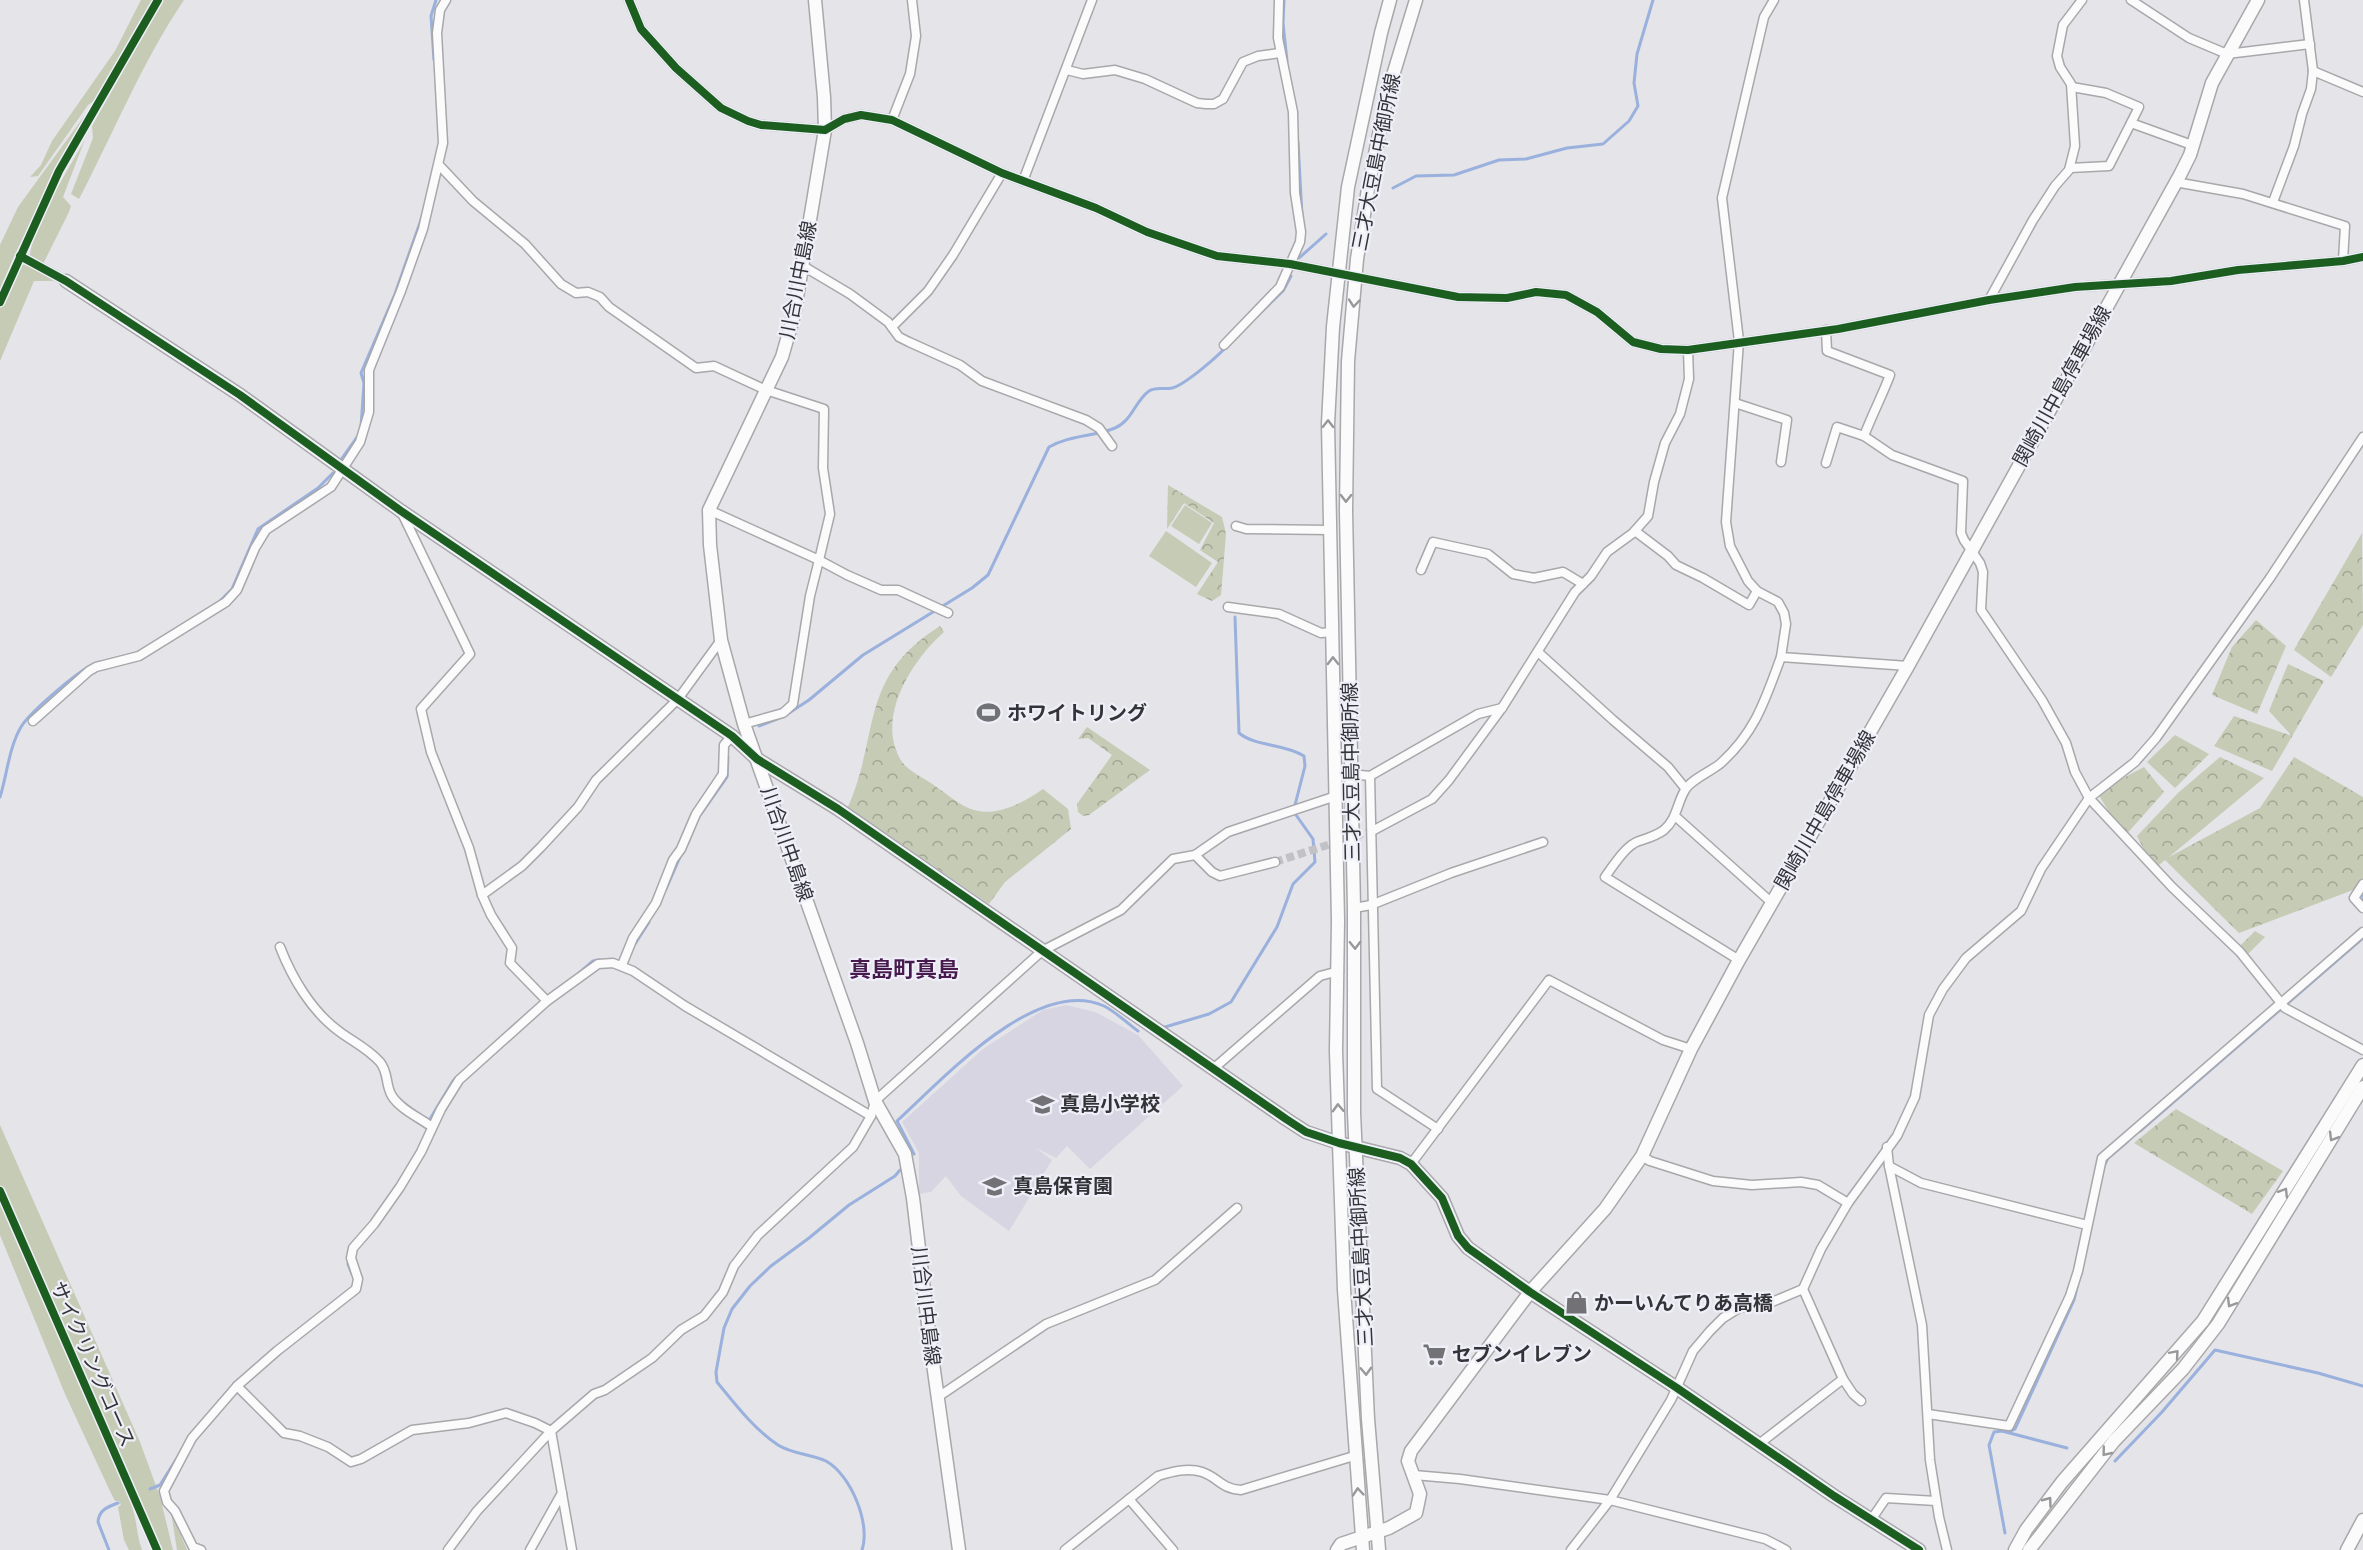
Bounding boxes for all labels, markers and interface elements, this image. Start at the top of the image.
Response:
street label: 三才大豆島中御所線 [1347,71,1405,253]
street label: 川合川中島線 [775,219,821,341]
one-way arrow [1348,299,1361,308]
street label: 関崎川中島停車場線 [2008,301,2116,471]
one-way arrow [1322,420,1334,429]
one-way arrow [1340,493,1352,502]
one-way arrow [1326,657,1339,666]
street label: 三才大豆島中御所線 [1337,682,1365,862]
sports icon: ホワイトリング [976,700,1002,726]
place label: ホワイトリング [1007,701,1147,725]
street label: 関崎川中島停車場線 [1770,726,1880,894]
street label: 川合川中島線 [756,783,818,905]
one-way arrow [1349,940,1361,949]
district label: 真島町真島 [849,956,959,983]
school or university icon: 真島小学校 [1029,1091,1055,1117]
place label: 真島小学校 [1060,1092,1160,1116]
one-way arrow [1332,1104,1344,1113]
one-way arrow [2328,1131,2340,1141]
street label: 三才大豆島中御所線 [1344,1166,1378,1348]
school or university icon: 真島保育園 [982,1173,1008,1199]
place label: 真島保育園 [1013,1174,1113,1198]
one-way arrow [2276,1188,2288,1198]
street label: 川合川中島線 [907,1245,945,1367]
street label: サイクリングコース [46,1278,140,1450]
shop icon: かーいんてりあ高橋 [1563,1290,1589,1316]
place label: かーいんてりあ高橋 [1594,1291,1773,1315]
one-way arrow [2226,1297,2238,1307]
supermarket icon: セブンイレブン [1421,1341,1447,1367]
place label: セブンイレブン [1452,1342,1592,1366]
one-way arrow [2168,1350,2179,1361]
one-way arrow [1360,1366,1373,1375]
one-way arrow [2102,1445,2113,1456]
one-way arrow [1352,1487,1365,1496]
one-way arrow [2040,1497,2051,1508]

